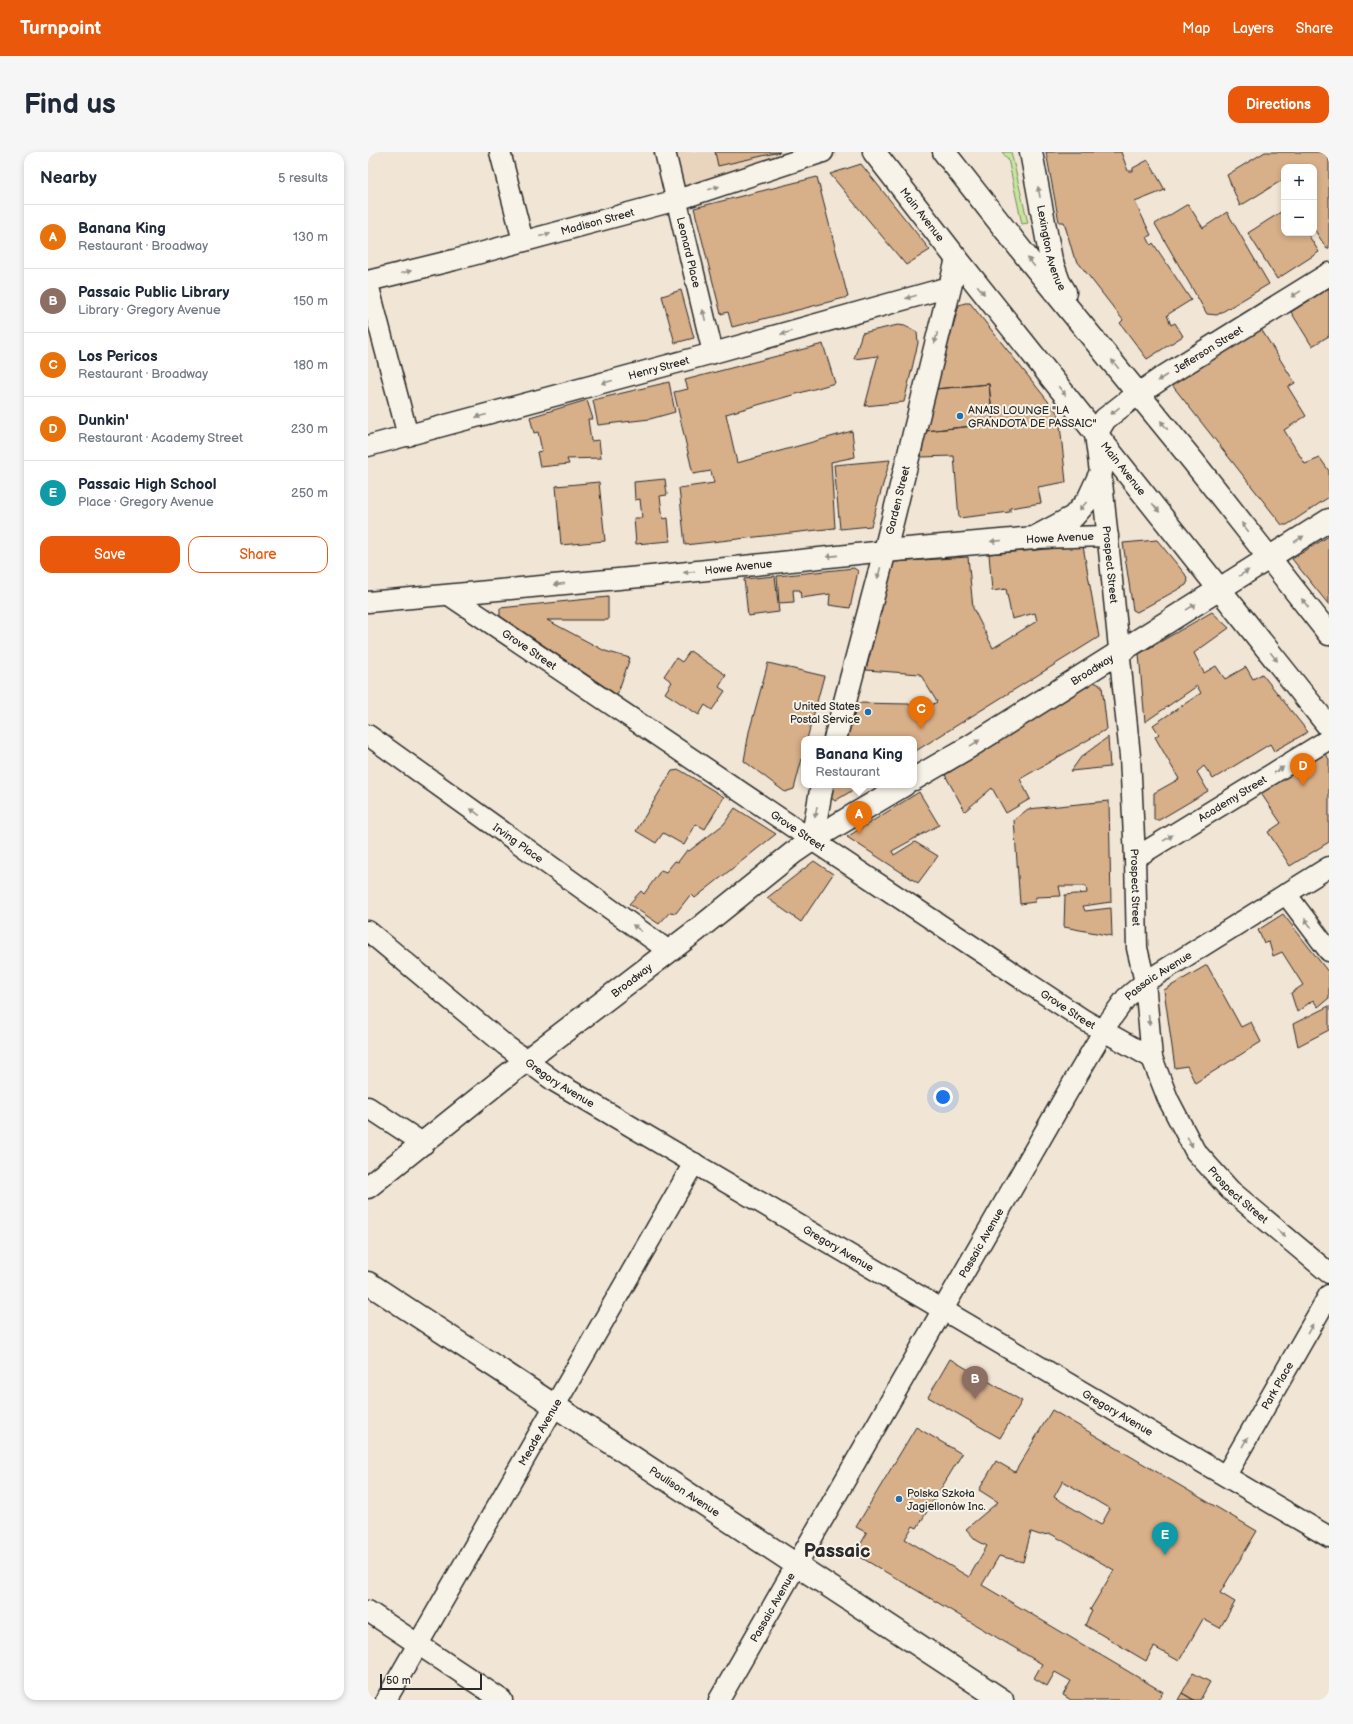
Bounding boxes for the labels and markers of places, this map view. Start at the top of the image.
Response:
place label: ANAIS LOUNGE "LA GRANDOTA DE PASSAIC" [968,404,1097,430]
marker: ANAIS LOUNGE "LA GRANDOTA DE PASSAIC" [955,411,965,421]
pin: C [908,696,934,729]
place label: United States Postal Service [790,700,861,726]
marker: United States Postal Service [863,707,873,717]
pin: D [1290,753,1316,786]
pin: A [846,801,872,834]
pin: B [962,1366,988,1399]
place label: Polska Szkoła Jagiellonów Inc. [907,1487,986,1513]
marker: Polska Szkoła Jagiellonów Inc. [894,1494,904,1504]
pin: E [1152,1522,1178,1555]

